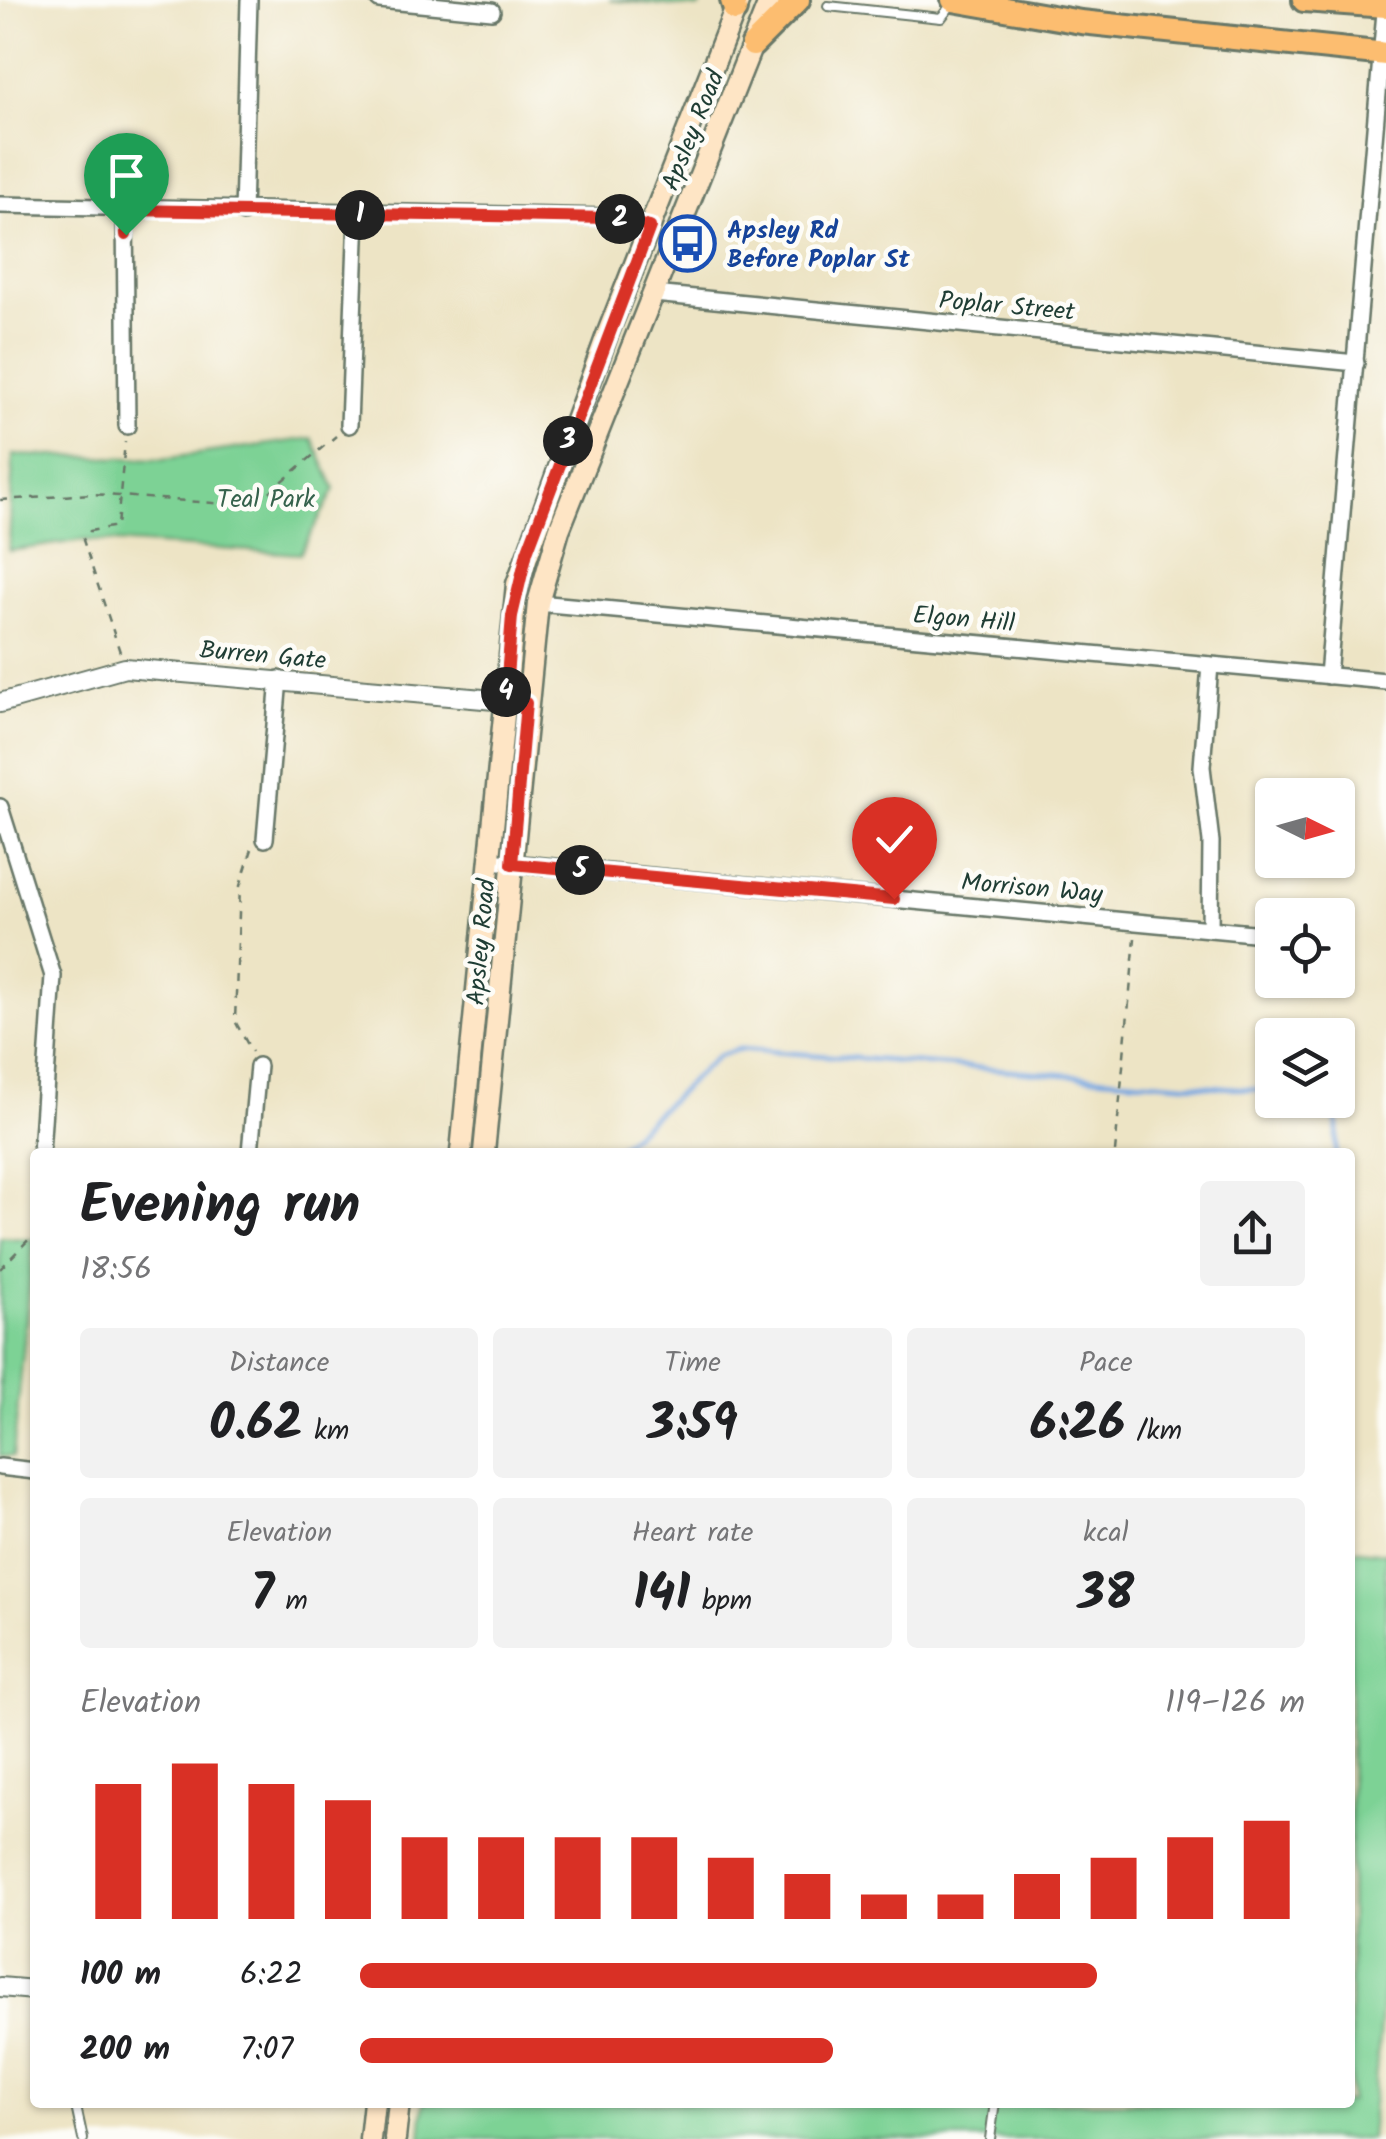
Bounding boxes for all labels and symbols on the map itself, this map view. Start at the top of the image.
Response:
street label: Apsley Road [652,63,737,197]
pin [84,133,169,236]
pin: 1 [335,190,385,240]
pin: 2 [595,194,645,244]
place label: Apsley Rd Before Poplar St [727,211,910,280]
bus stop icon: Apsley Rd Before Poplar St [658,213,718,273]
street label: Poplar Street [937,281,1077,333]
pin: 3 [543,416,593,466]
park label: Teal Park [217,480,315,520]
street label: Elgon Hill [911,596,1017,644]
street label: Burren Gate [198,631,328,681]
pin: 4 [481,667,531,717]
north arrow [1255,778,1355,878]
pin [852,797,937,900]
pin: 5 [555,845,605,895]
street label: Morrison Way [959,863,1105,915]
street label: Apsley Road [457,876,508,1007]

